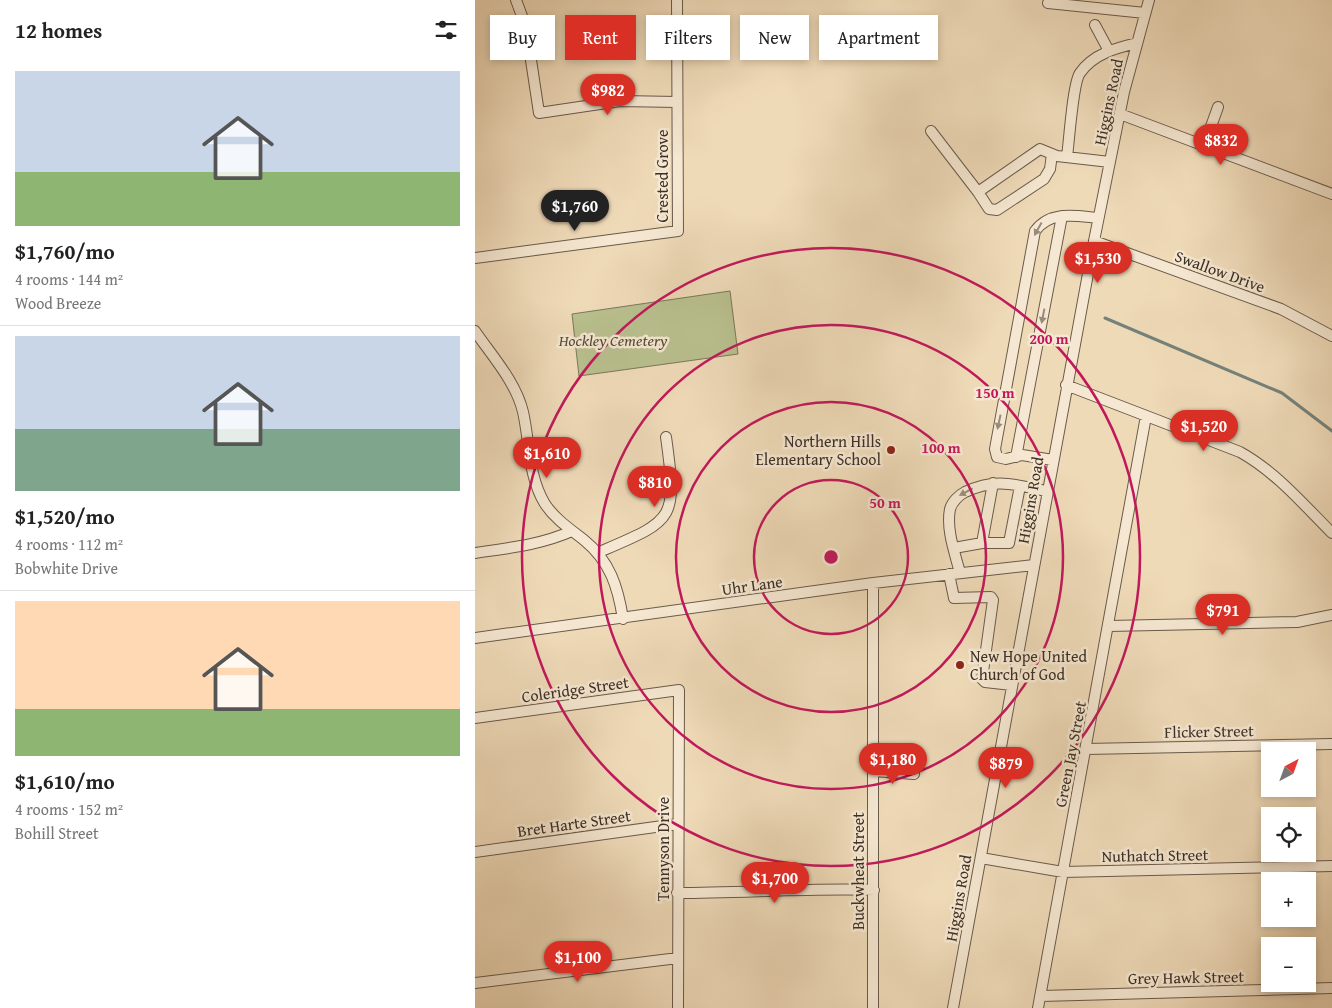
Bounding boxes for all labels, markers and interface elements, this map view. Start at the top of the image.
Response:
text: 12 homes [15,15,102,46]
chip: Buy [490,15,555,60]
chip: Rent [565,15,636,60]
chip: Filters [646,15,730,60]
chip: New [740,15,809,60]
chip: Apartment [819,15,938,60]
icon: filters [432,16,460,44]
street label: Higgins Road [1087,56,1129,147]
pin: $982 [578,74,638,116]
text: $982 [591,78,625,102]
icon: home [193,103,283,193]
pin: $832 [1191,124,1251,166]
text: $832 [1204,128,1238,152]
street label: Crested Grove [650,130,674,222]
pin: $1,760 [534,190,616,232]
text: $1,760 [552,194,598,218]
one-way arrow [1034,221,1042,236]
text: $1,760/mo [15,236,115,267]
pin: $1,530 [1057,242,1139,284]
street label: Swallow Drive [1172,244,1268,298]
text: $1,530 [1075,246,1121,270]
text: 4 rooms · 144 m² [15,267,123,291]
text: Wood Breeze [15,291,101,315]
one-way arrow [1039,308,1047,323]
park label: Hockley Cemetery [558,328,668,352]
text: 200 m [1029,328,1069,349]
icon: home [193,369,283,459]
text: 150 m [975,382,1015,403]
pin: $1,520 [1163,410,1245,452]
one-way arrow [995,414,1003,429]
text: $1,520 [1181,414,1227,438]
place label: Northern Hills Elementary School [756,429,882,471]
pin: $1,610 [506,436,588,479]
text: 100 m [921,437,961,458]
text: $1,610 [524,441,570,465]
marker: Northern Hills Elementary School [885,444,897,456]
street label: Higgins Road [1011,454,1050,545]
pin: $810 [625,466,685,508]
text: $810 [638,470,672,494]
one-way arrow [959,488,974,496]
text: 50 m [869,492,901,513]
text: $1,520/mo [15,501,115,532]
text: 4 rooms · 112 m² [15,532,123,556]
centre of rings [822,548,840,566]
text: Bobwhite Drive [15,556,118,580]
street label: Uhr Lane [720,569,784,601]
pin: $791 [1193,594,1253,636]
text: $791 [1206,598,1240,622]
icon: home [193,634,283,724]
place label: New Hope United Church of God [970,644,1087,686]
marker: New Hope United Church of God [954,659,966,671]
street label: Coleridge Street [520,670,630,708]
street label: Green Jay Street [1048,698,1092,809]
street label: Flicker Street [1164,718,1254,744]
pin: $1,180 [852,742,934,785]
north arrow [1261,742,1316,798]
map controls [1261,742,1316,992]
pin: $879 [976,746,1036,789]
text: $1,180 [870,747,916,771]
text: $879 [989,751,1023,775]
text: $1,610/mo [15,766,115,797]
text: 4 rooms · 152 m² [15,797,123,821]
street label: Tennyson Drive [651,797,675,901]
street label: Bret Harte Street [516,803,632,843]
button: locate [1261,807,1316,862]
street label: Buckwheat Street [846,812,870,930]
text: Bohill Street [15,821,99,845]
street label: Nuthatch Street [1101,842,1209,868]
street label: Higgins Road [939,852,978,943]
pin: $1,700 [734,862,816,904]
text: $1,700 [752,866,798,890]
button: + [1261,872,1316,927]
button: − [1261,937,1316,992]
pin: $1,100 [537,940,619,983]
text: $1,100 [555,945,601,969]
street label: Grey Hawk Street [1128,964,1245,990]

